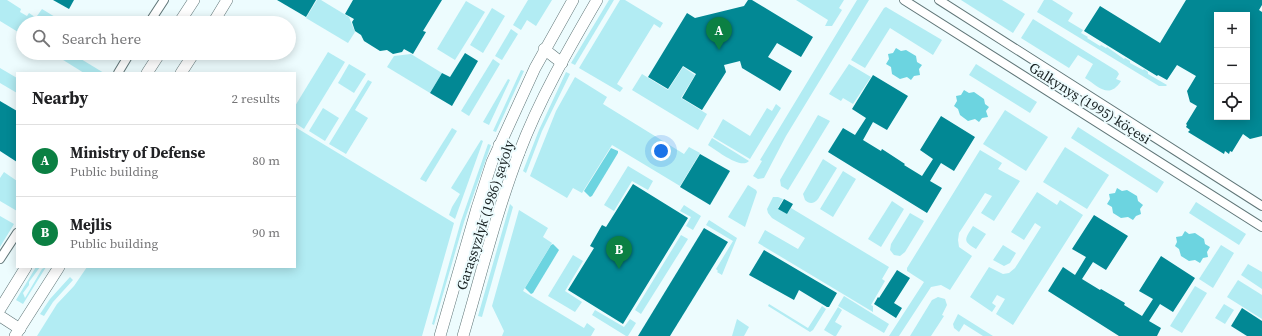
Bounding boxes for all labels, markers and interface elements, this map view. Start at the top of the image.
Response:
map controls [1214,12,1250,120]
button: + [1214,12,1250,48]
search box [16,16,296,60]
pin: A [706,17,732,50]
icon: search [30,27,52,49]
text: Search here [62,28,141,49]
button: − [1214,48,1250,84]
street label: Galkynyş (1995) köçesi [1025,57,1155,149]
button: locate [1214,84,1250,120]
text: Nearby [32,86,88,110]
text: 2 results [232,90,280,107]
street label: Garaşsyzlyk (1986) şaýoly [451,137,519,293]
your location [651,141,671,161]
text: Ministry of Defense [70,142,205,163]
text: A [41,152,49,169]
text: 80 m [252,152,280,169]
text: Public building [70,163,158,180]
text: Mejlis [70,214,112,235]
text: B [41,224,49,241]
text: 90 m [252,224,280,241]
text: Public building [70,235,158,252]
pin: B [606,236,632,269]

